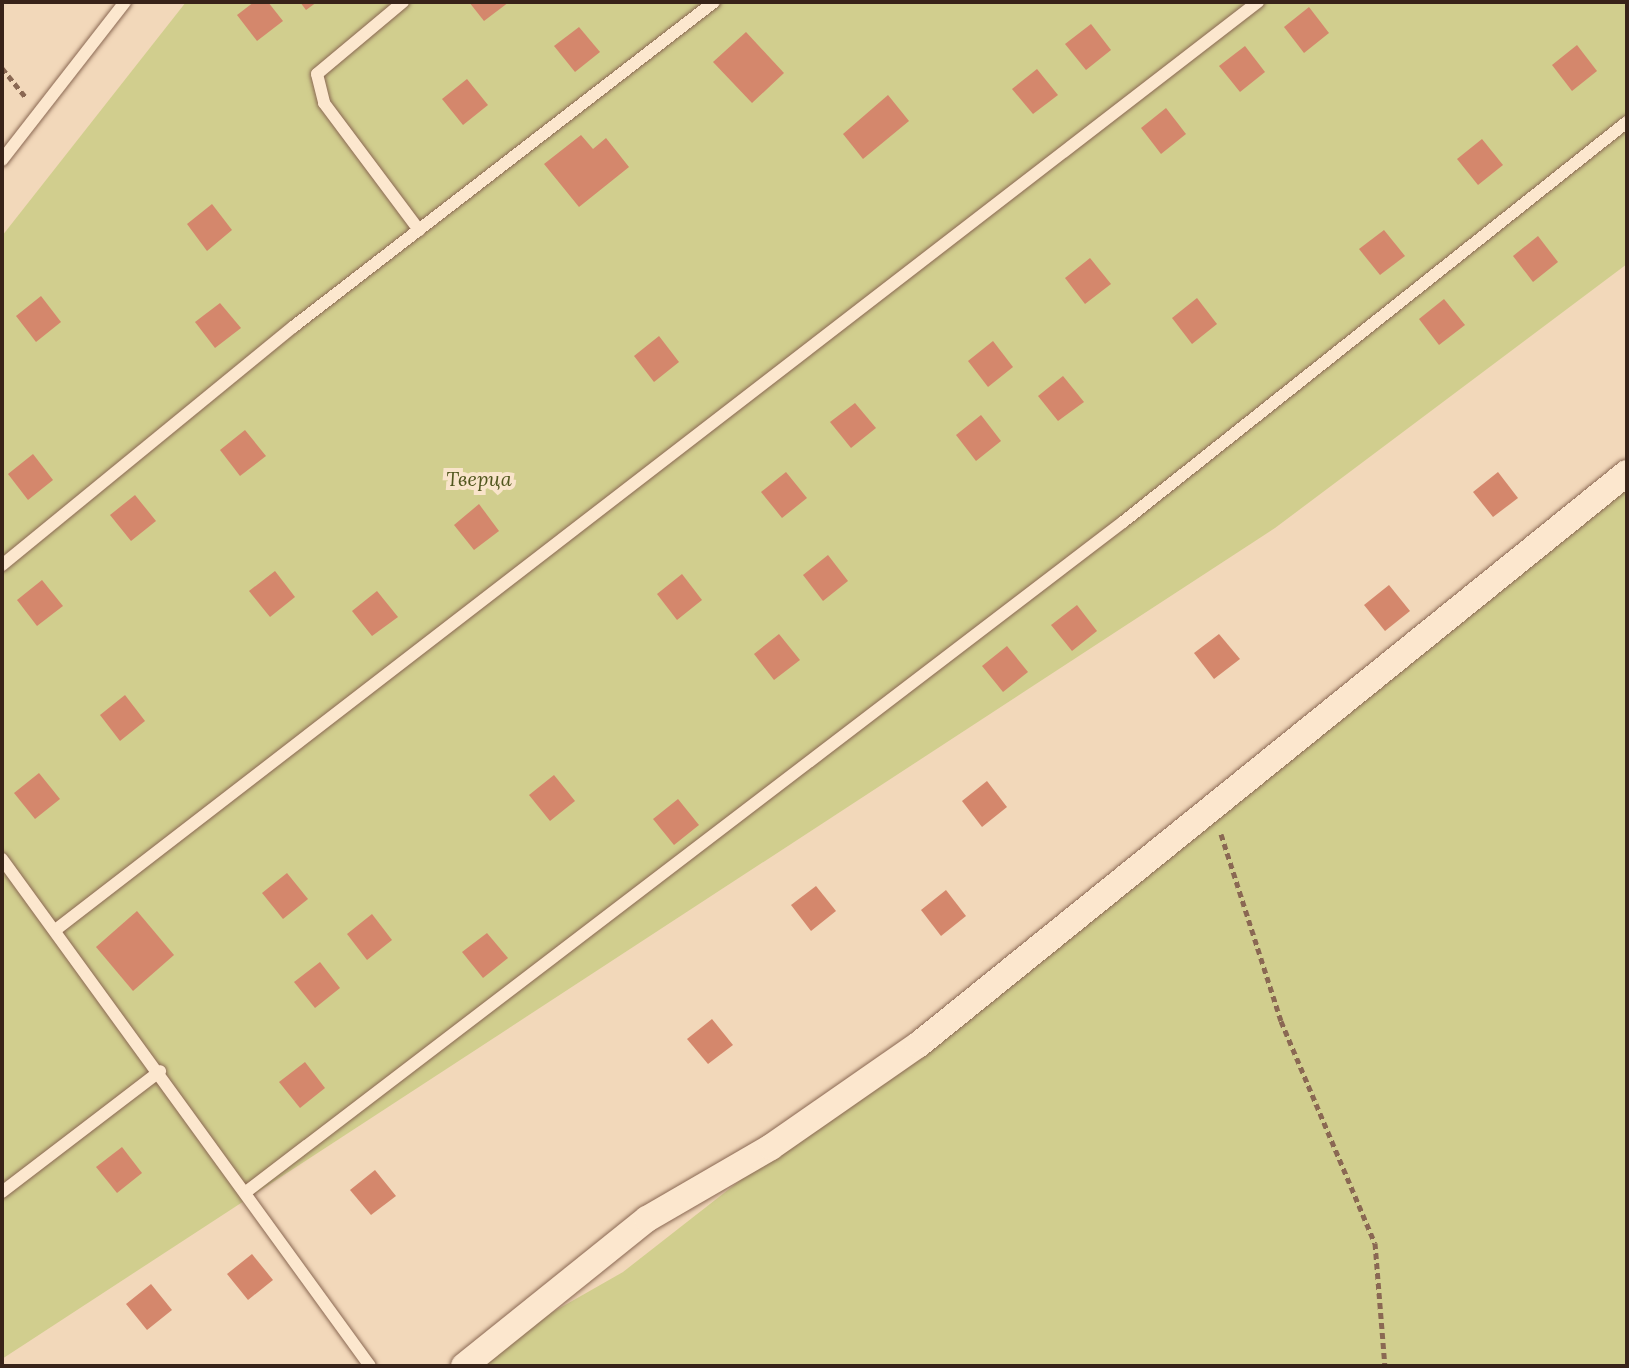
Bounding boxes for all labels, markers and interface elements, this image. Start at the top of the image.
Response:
park label: Тверца [446,466,512,490]

